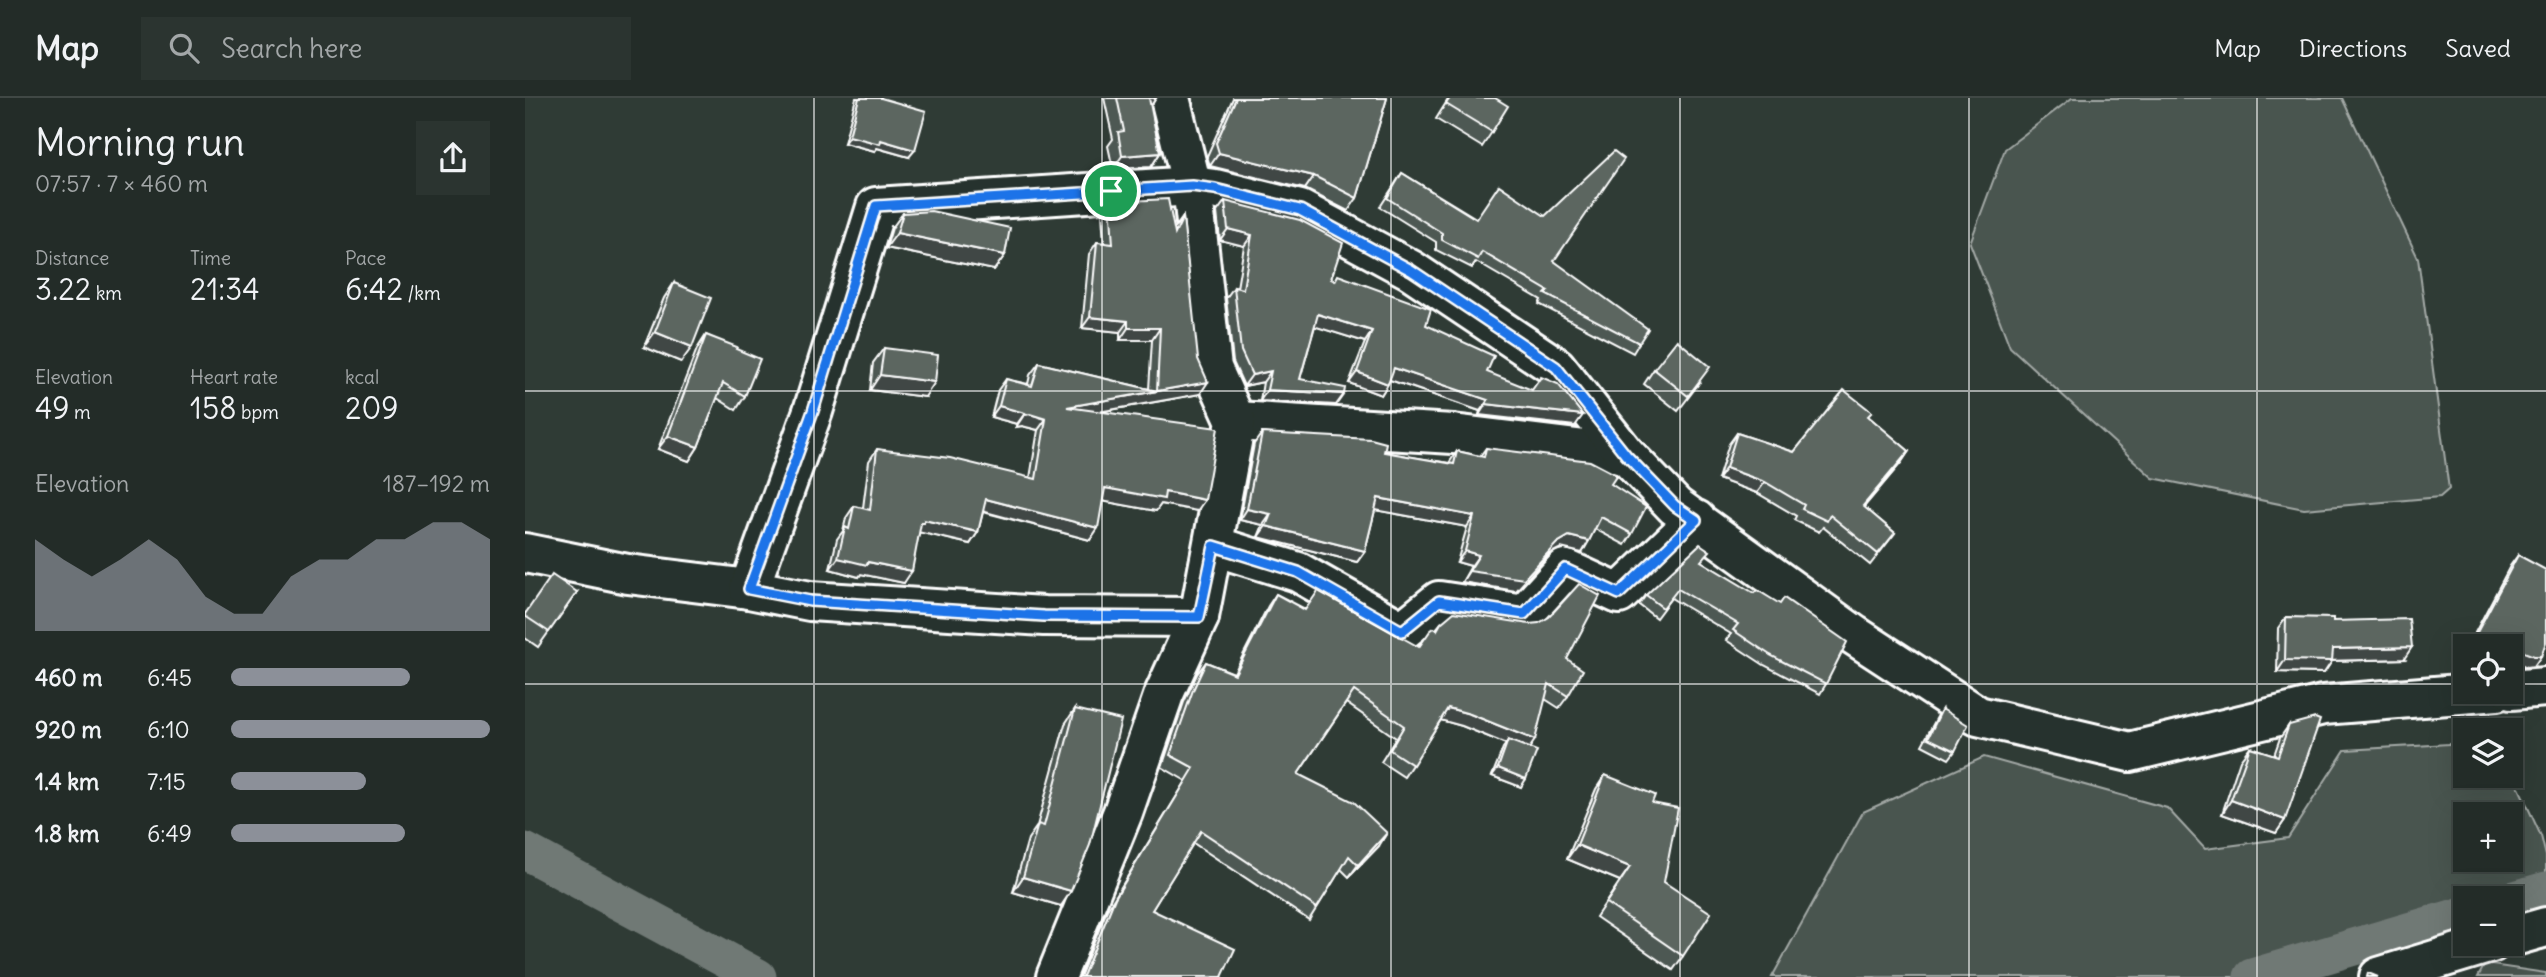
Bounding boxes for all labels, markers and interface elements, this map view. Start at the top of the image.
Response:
search box [141,17,631,80]
text: Map [35,27,99,69]
icon: search [165,29,203,67]
text: Search here [221,32,362,65]
text: Map [2214,33,2261,63]
text: Directions [2299,33,2407,63]
text: Saved [2445,33,2511,63]
text: Morning run [35,119,245,166]
button: share [416,121,490,195]
pin [1081,161,1141,221]
text: 07:57 · 7 × 460 m [35,169,208,198]
icon: arrive [1092,172,1130,210]
text: Distance [35,246,109,270]
text: Time [190,246,231,270]
text: Pace [345,246,386,270]
text: 3.22 [35,270,91,308]
text: 21:34 [190,270,260,308]
text: 6:42 [345,270,403,308]
text: km [91,281,122,305]
text: /km [403,281,441,305]
text: Elevation [35,365,113,389]
text: Heart rate [190,365,278,389]
text: kcal [345,365,379,389]
text: 49 [35,389,70,427]
text: 158 [190,389,236,427]
text: 209 [345,389,398,427]
text: m [70,400,91,424]
text: bpm [236,400,279,424]
text: Elevation [35,469,129,498]
text: 187–192 m [383,469,490,498]
map controls [2453,634,2523,956]
button: locate [2453,634,2523,704]
text: 460 m [35,663,102,692]
text: 6:45 [147,663,192,692]
text: 920 m [35,715,102,744]
text: 6:10 [147,715,190,744]
button: layers [2453,718,2523,788]
text: 1.4 km [35,767,99,796]
text: 7:15 [147,767,186,796]
button: + [2453,802,2523,872]
text: 1.8 km [35,819,100,848]
text: 6:49 [147,819,192,848]
button: − [2453,886,2523,956]

